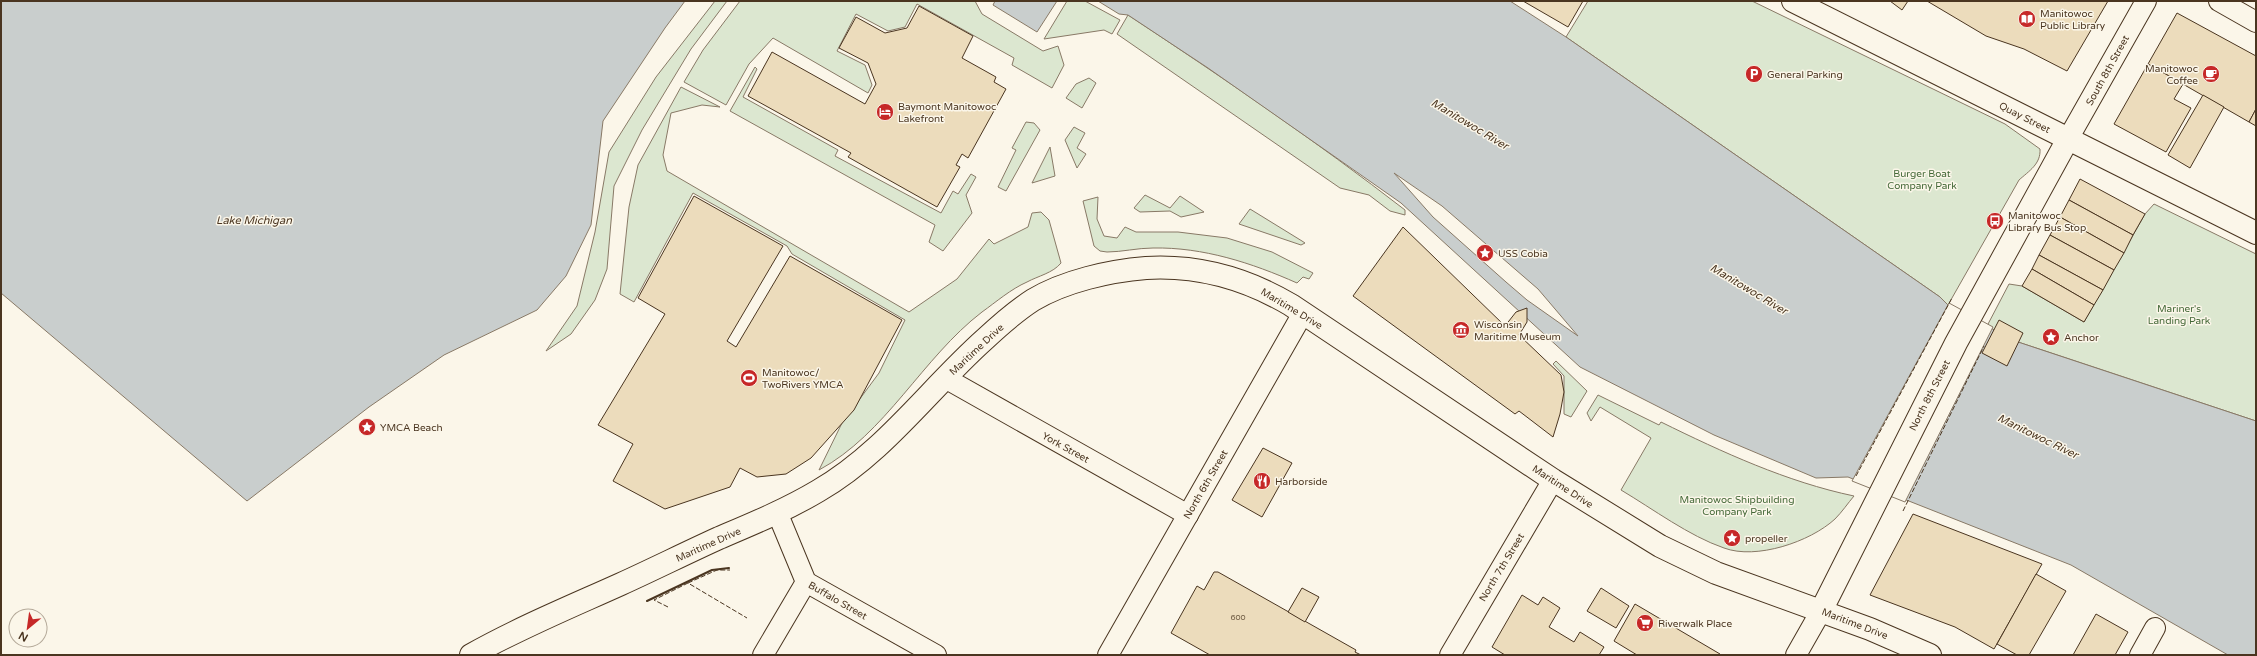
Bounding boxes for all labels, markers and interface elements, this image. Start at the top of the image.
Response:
place label: Manitowoc Public Library [2040,8,2106,32]
library icon: Manitowoc Public Library [2017,9,2037,29]
street label: South 8th Street [2084,33,2132,108]
place label: Manitowoc Coffee [2145,63,2198,87]
parking icon: General Parking [1744,64,1764,84]
cafe icon: Manitowoc Coffee [2201,64,2221,84]
place label: General Parking [1767,69,1843,81]
water label: Manitowoc River [1429,96,1512,154]
street label: Quay Street [1997,100,2052,136]
place label: Baymont Manitowoc Lakefront [898,101,996,125]
hotel icon: Baymont Manitowoc Lakefront [875,102,895,122]
park label: Burger Boat Company Park [1887,168,1957,192]
place label: Manitowoc Library Bus Stop [2008,210,2086,234]
bus stop icon: Manitowoc Library Bus Stop [1985,211,2005,231]
water label: Lake Michigan [216,214,292,227]
place icon: USS Cobia [1475,243,1495,263]
place label: USS Cobia [1498,248,1548,260]
water label: Manitowoc River [1708,261,1791,319]
street label: Maritime Drive [1258,286,1325,332]
park label: Mariner's Landing Park [2148,303,2211,327]
place label: Wisconsin Maritime Museum [1474,319,1561,343]
museum icon: Wisconsin Maritime Museum [1451,320,1471,340]
street label: Maritime Drive [947,321,1007,378]
place icon: Anchor [2041,327,2061,347]
place label: Anchor [2064,332,2099,344]
street label: North 8th Street [1907,358,1953,433]
place label: Manitowoc/ TwoRivers YMCA [762,367,843,391]
sports icon: Manitowoc/ TwoRivers YMCA [739,368,759,388]
water label: Manitowoc River [1995,411,2082,462]
place icon: YMCA Beach [357,417,377,437]
place label: YMCA Beach [380,422,443,434]
street label: York Street [1040,430,1091,466]
street label: North 6th Street [1181,448,1231,521]
street label: Maritime Drive [1530,463,1595,511]
restaurant icon: Harborside [1252,471,1272,491]
place label: Harborside [1275,476,1328,488]
park label: Manitowoc Shipbuilding Company Park [1679,494,1795,518]
street label: Maritime Drive [674,525,743,565]
place icon: propeller [1722,528,1742,548]
street label: North 7th Street [1477,531,1527,604]
place label: propeller [1745,533,1788,545]
street label: Buffalo Street [806,579,869,623]
street label: Maritime Drive [1820,606,1890,642]
north arrow [8,608,48,648]
house number: 600 [1230,613,1246,622]
supermarket icon: Riverwalk Place [1635,613,1655,633]
place label: Riverwalk Place [1658,618,1732,630]
text: N [16,628,30,644]

